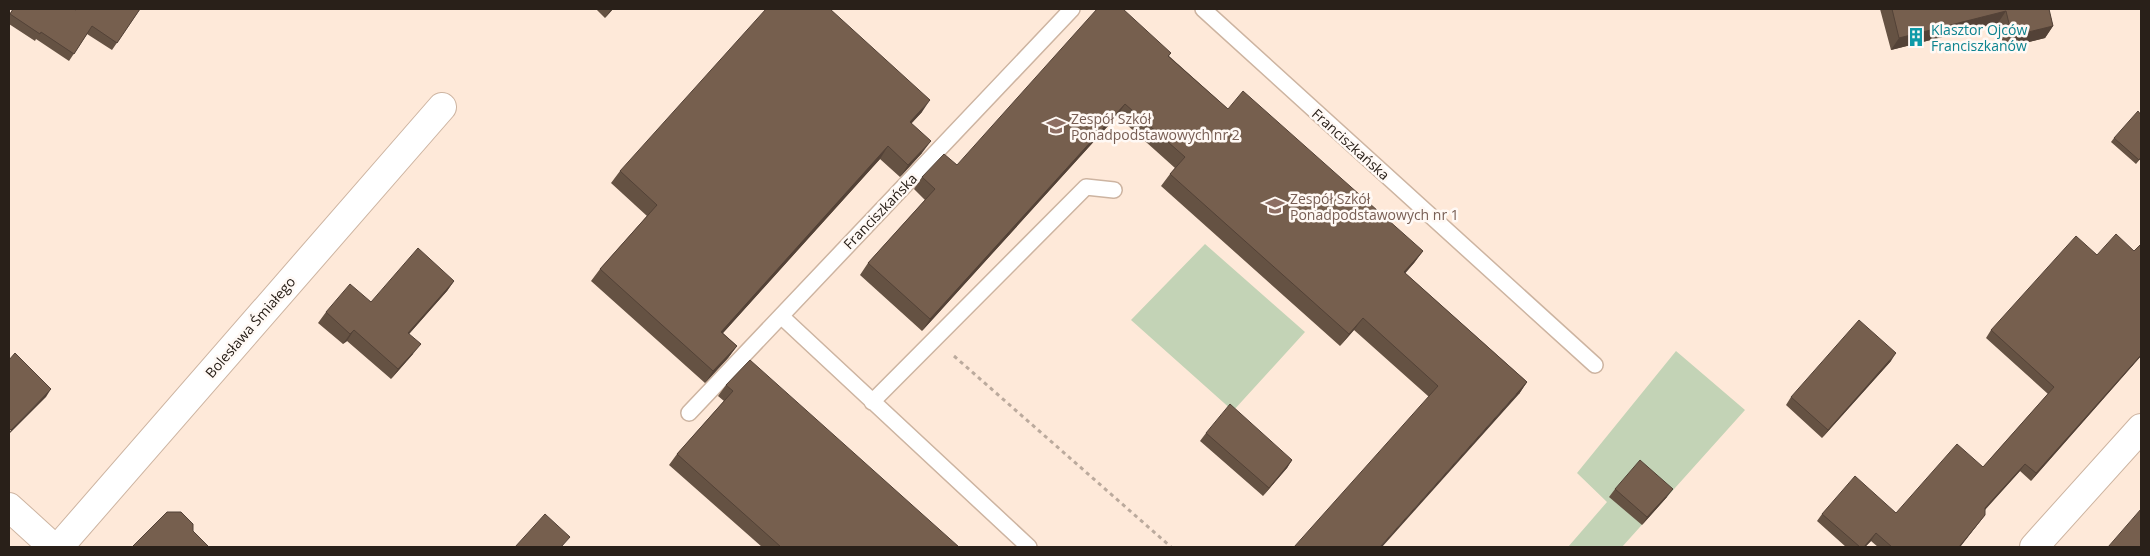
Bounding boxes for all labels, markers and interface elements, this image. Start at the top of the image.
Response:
place label: Klasztor Ojców Franciszkanów [1931,20,2027,55]
building icon: Klasztor Ojców Franciszkanów [1905,26,1927,48]
street label: Franciszkańska [1308,104,1394,184]
place label: Zespół Szkół Ponadpodstawowych nr 2 [1071,109,1240,144]
school or university icon: Zespół Szkół Ponadpodstawowych nr 2 [1045,115,1067,137]
street label: Franciszkańska [839,169,921,253]
place label: Zespół Szkół Ponadpodstawowych nr 1 [1290,189,1459,224]
school or university icon: Zespół Szkół Ponadpodstawowych nr 1 [1264,195,1286,217]
street label: Bolesława Śmiałego [201,272,299,382]

